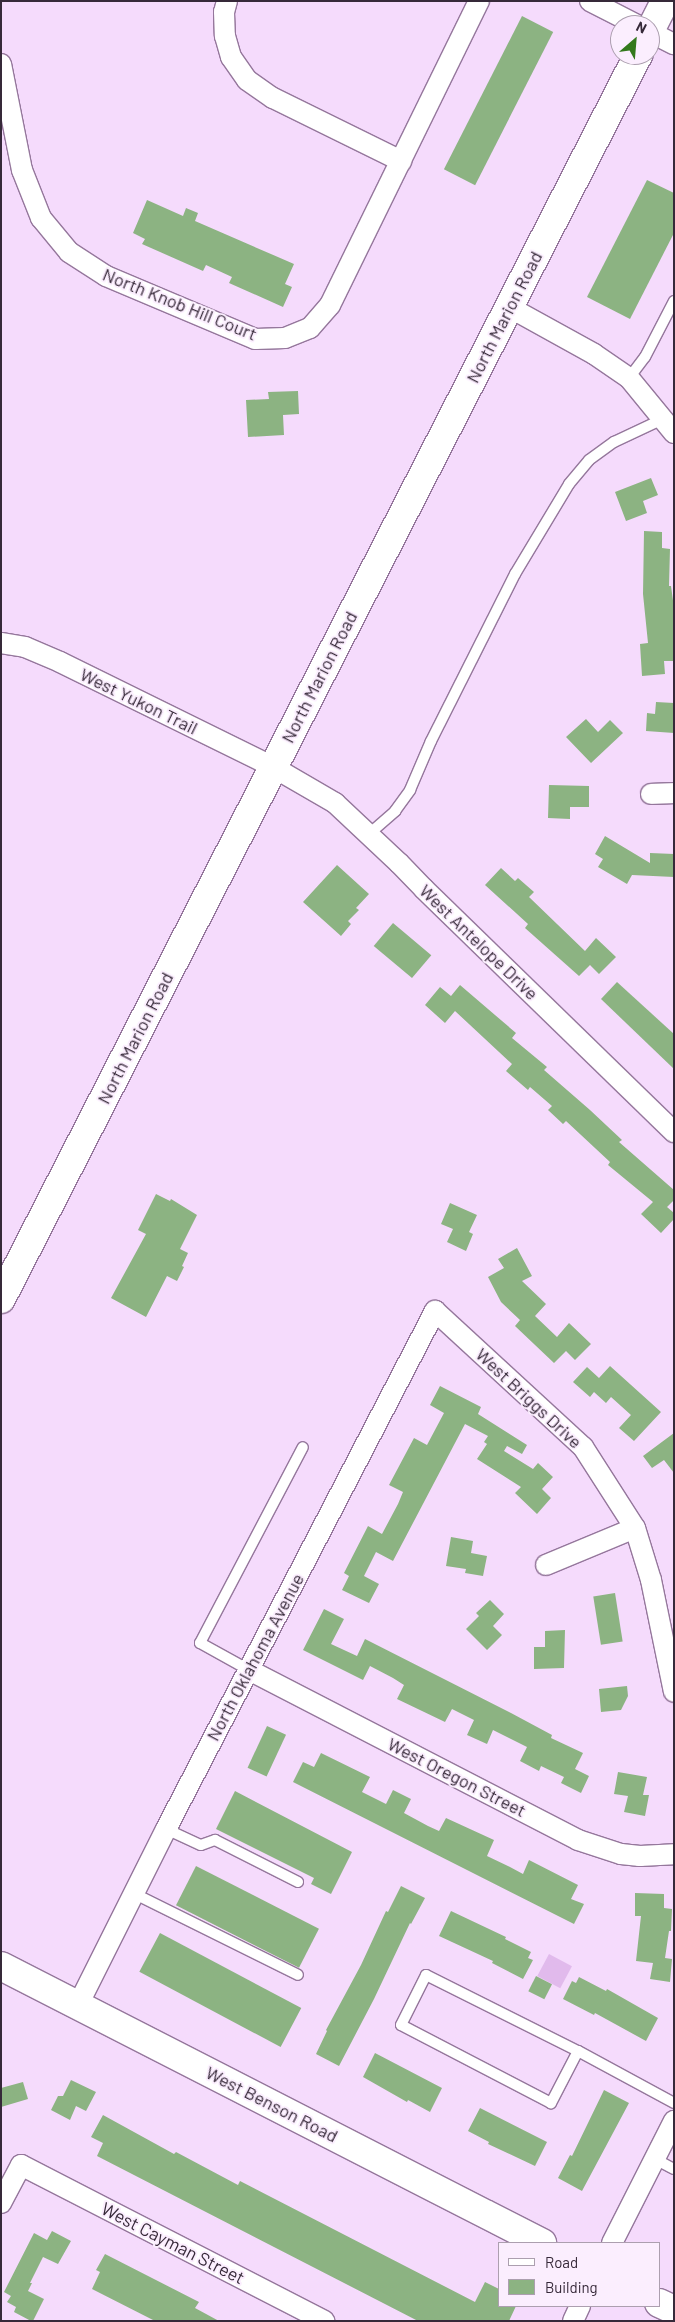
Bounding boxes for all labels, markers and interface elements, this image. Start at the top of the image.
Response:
north arrow [610,15,660,65]
text: N [634,17,650,37]
street label: North Marion Road [462,248,546,386]
street label: North Knob Hill Court [100,263,260,345]
street label: North Marion Road [277,608,361,746]
street label: West Yukon Trail [77,663,201,739]
street label: West Antelope Drive [415,880,543,1004]
street label: North Marion Road [93,969,177,1107]
street label: West Briggs Drive [472,1343,586,1453]
street label: North Oklahoma Avenue [202,1570,308,1744]
street label: West Oregon Street [384,1733,530,1821]
street label: West Benson Road [202,2061,342,2147]
street label: West Cayman Street [98,2198,248,2288]
legend [498,2242,660,2307]
text: Road [545,2253,578,2271]
text: Building [545,2278,598,2296]

